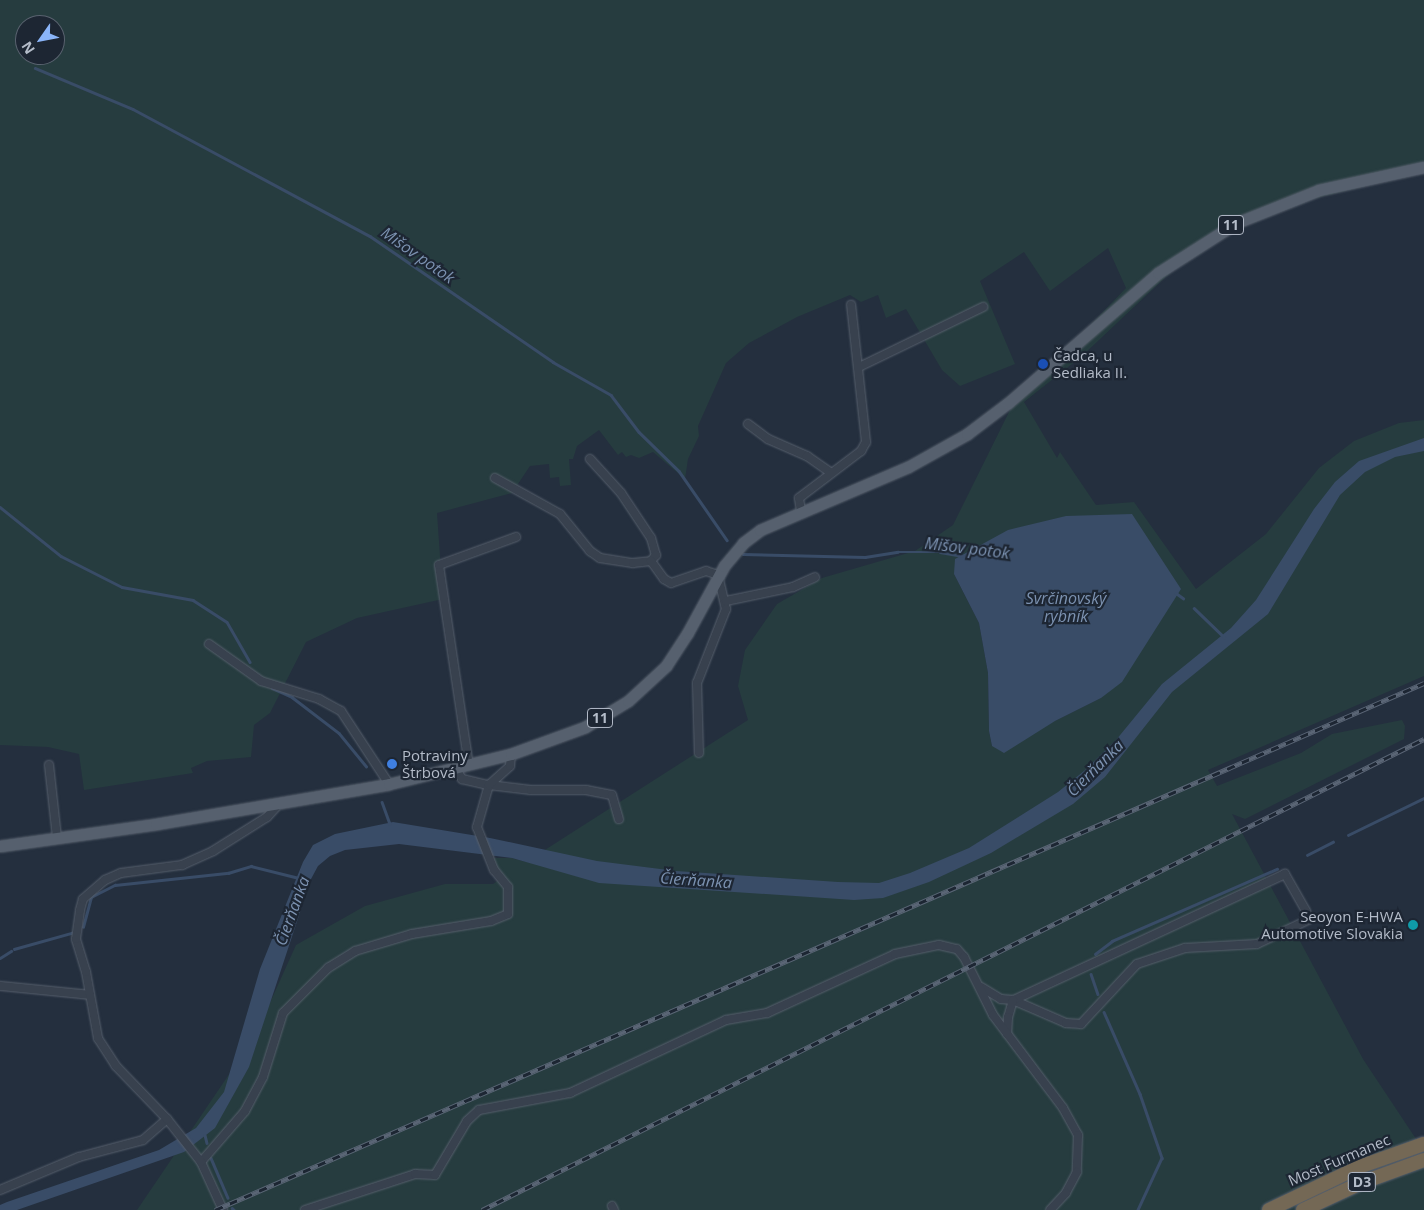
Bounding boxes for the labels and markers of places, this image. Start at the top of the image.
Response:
place label: Čadca, u Sedliaka II. [1053,346,1127,381]
marker: Čadca, u Sedliaka II. [1037,358,1049,370]
place label: Potraviny Štrbová [402,746,468,781]
marker: Potraviny Štrbová [386,758,398,770]
place label: Seoyon E-HWA Automotive Slovakia [1261,907,1403,942]
marker: Seoyon E-HWA Automotive Slovakia [1407,919,1419,931]

